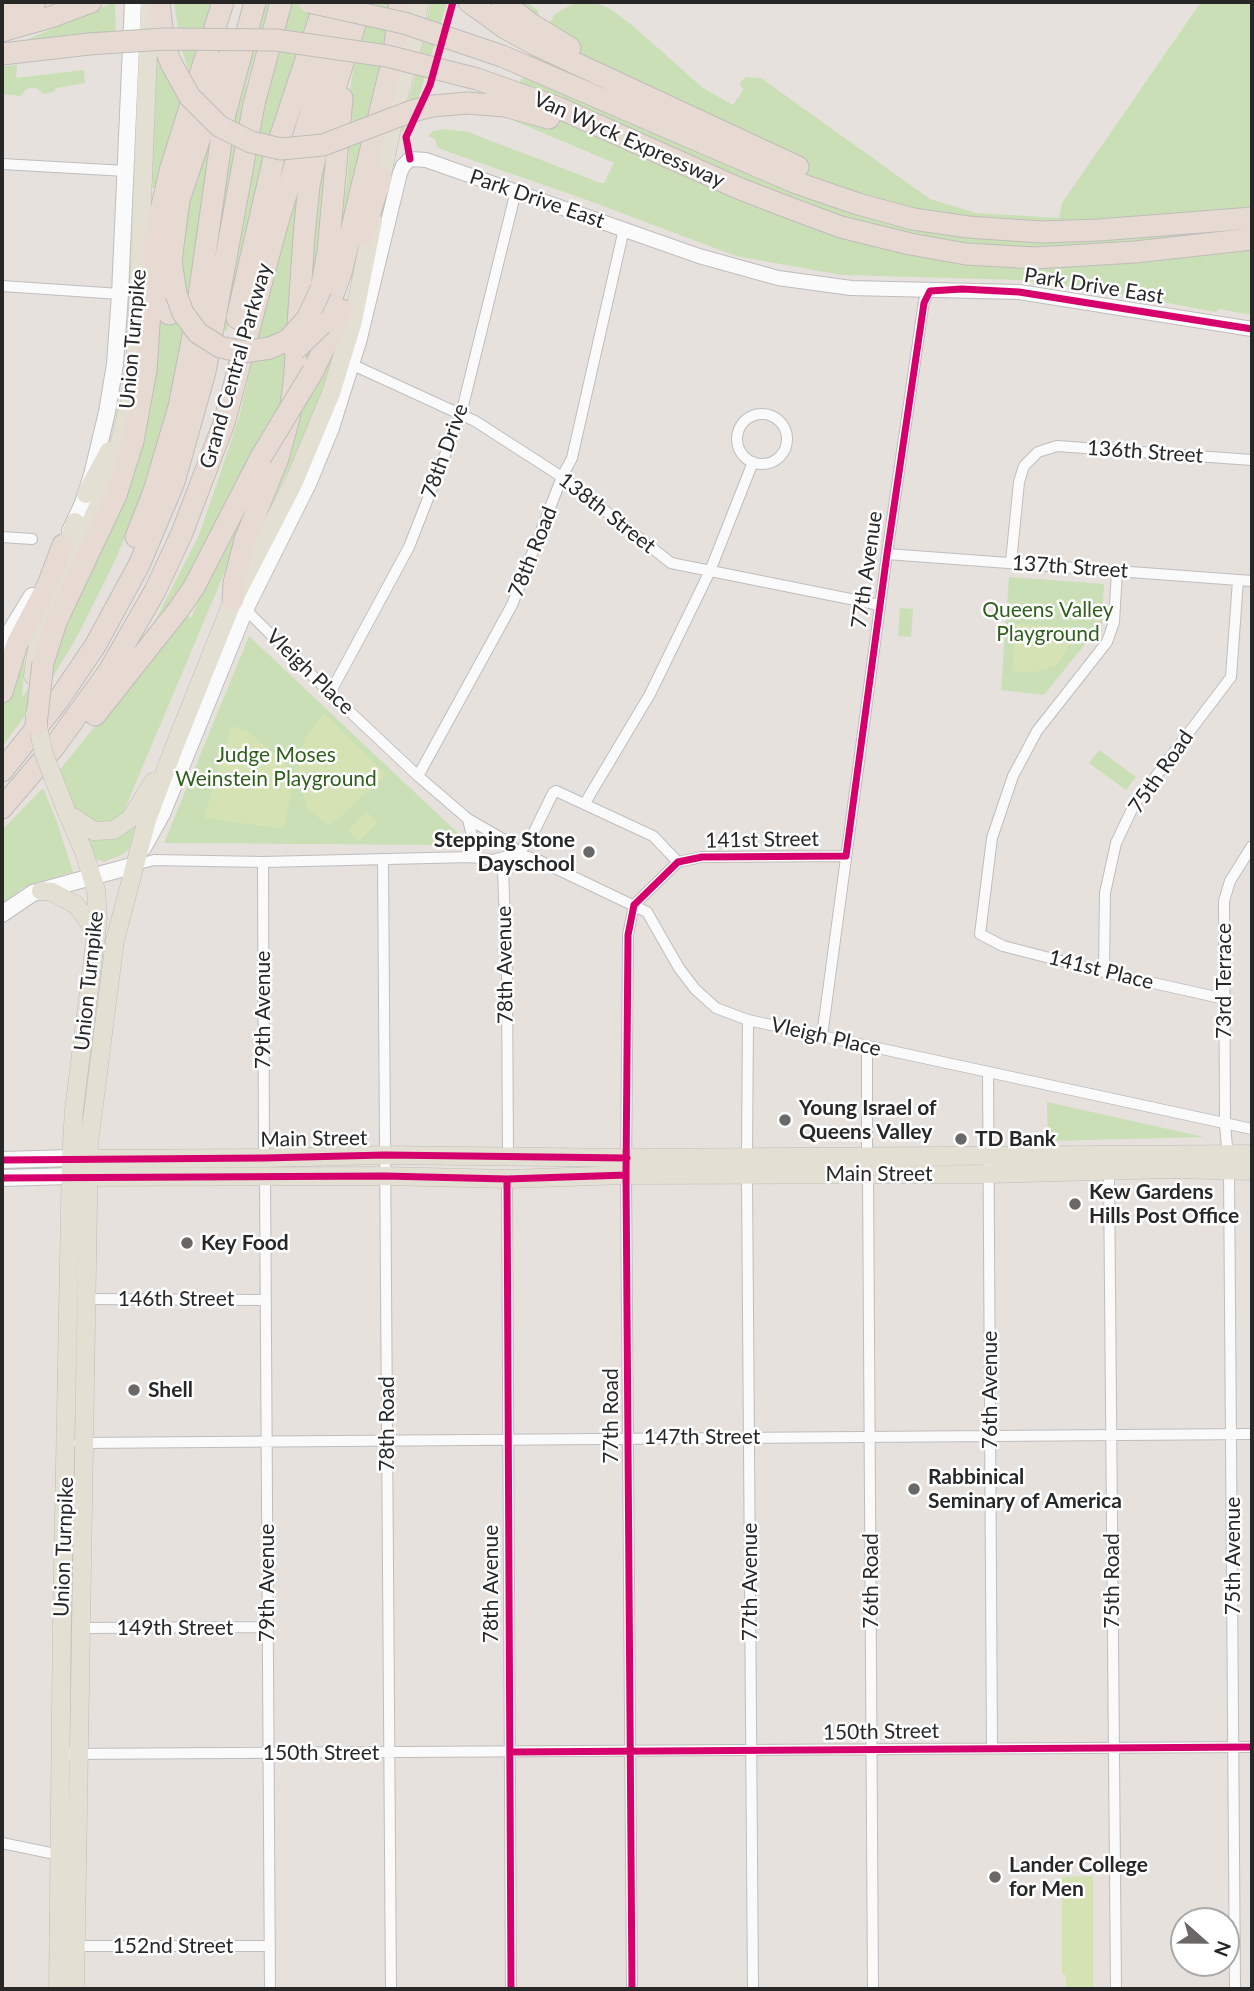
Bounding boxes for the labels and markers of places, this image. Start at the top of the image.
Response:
place label: Stepping Stone Dayschool [434,827,575,877]
marker: Stepping Stone Dayschool [581,844,597,860]
place label: Young Israel of Queens Valley [799,1095,937,1145]
marker: Young Israel of Queens Valley [777,1112,793,1128]
place label: TD Bank [975,1126,1056,1152]
marker: TD Bank [953,1131,969,1147]
place label: Kew Gardens Hills Post Office [1089,1179,1239,1229]
marker: Kew Gardens Hills Post Office [1067,1196,1083,1212]
place label: Key Food [201,1230,289,1256]
marker: Key Food [179,1235,195,1251]
place label: Shell [148,1377,193,1403]
marker: Shell [126,1382,142,1398]
place label: Rabbinical Seminary of America [928,1464,1122,1514]
marker: Rabbinical Seminary of America [906,1481,922,1497]
place label: Lander College for Men [1009,1852,1148,1902]
marker: Lander College for Men [987,1869,1003,1885]

